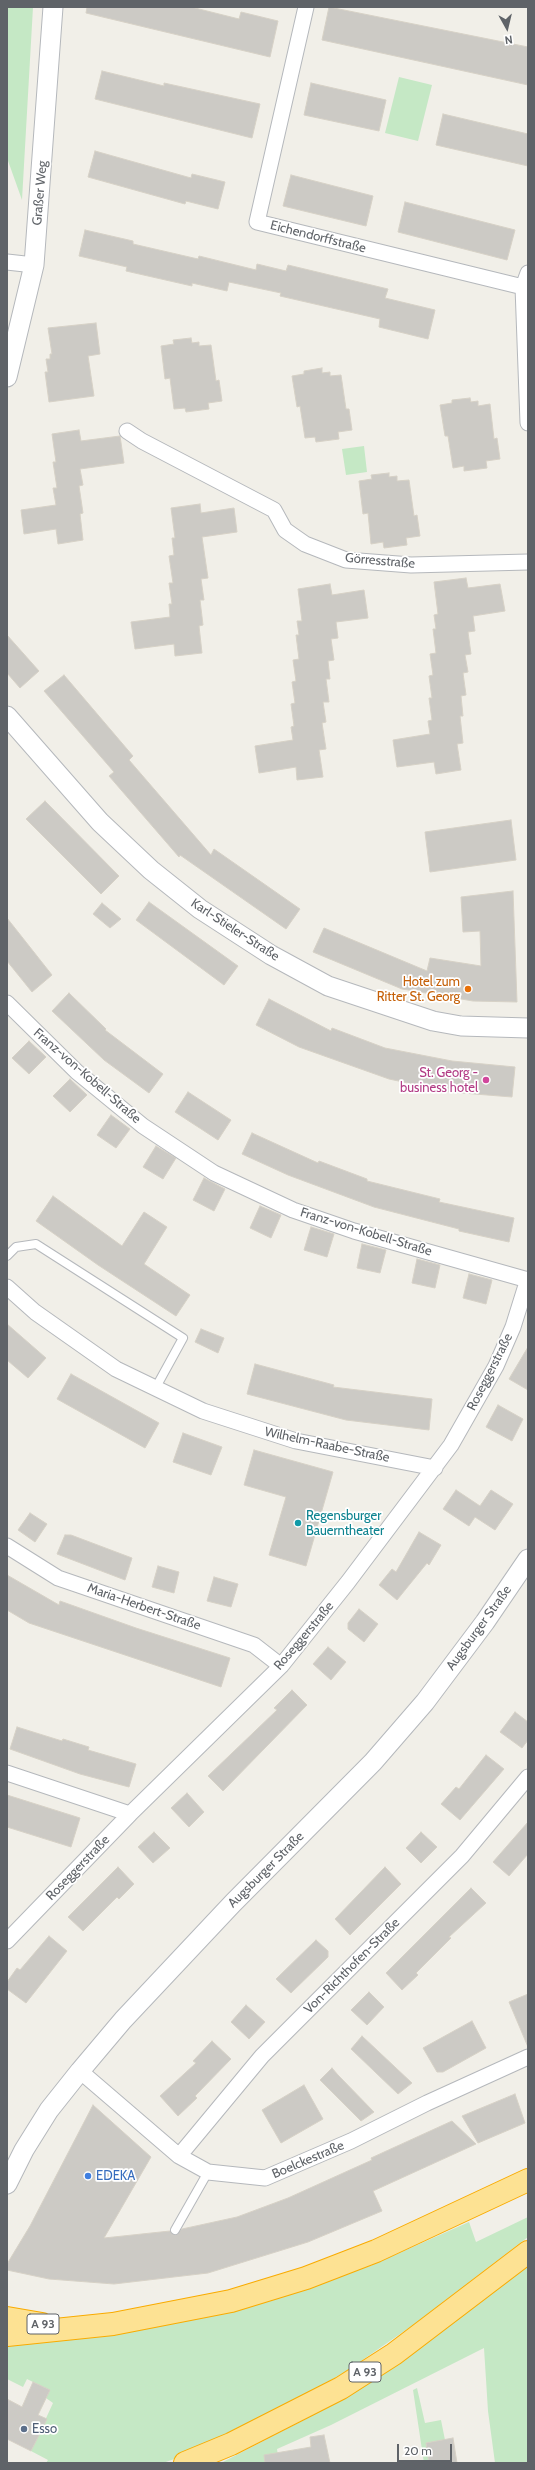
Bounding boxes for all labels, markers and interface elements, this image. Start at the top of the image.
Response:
north arrow [487,8,527,48]
text: N [504,32,513,47]
street label: Graßer Weg [29,160,51,226]
street label: Eichendorffstraße [268,218,368,256]
street label: Görresstraße [344,550,416,572]
street label: Karl-Stieler-Straße [188,896,282,964]
place label: Hotel zum Ritter St. Georg [377,974,460,1005]
marker: Hotel zum Ritter St. Georg [463,984,473,994]
street label: Franz-von-Kobell-Straße [30,1025,144,1127]
place label: St. Georg - business hotel [400,1065,478,1096]
marker: St. Georg - business hotel [481,1075,491,1085]
street label: Franz-von-Kobell-Straße [298,1205,434,1259]
street label: Roseggerstraße [464,1331,516,1413]
street label: Wilhelm-Raabe-Straße [263,1424,391,1466]
place label: Regensburger Bauerntheater [306,1508,384,1539]
marker: Regensburger Bauerntheater [293,1518,303,1528]
street label: Maria-Herbert-Straße [85,1580,203,1634]
street label: Augsburger Straße [443,1583,515,1673]
street label: Roseggerstraße [271,1599,337,1673]
street label: Augsburger Straße [225,1829,307,1911]
street label: Roseggerstraße [43,1832,113,1904]
street label: Von-Richthofen-Straße [301,1915,403,2017]
street label: Boelckestraße [270,2138,346,2182]
place label: EDEKA [96,2168,135,2184]
marker: EDEKA [83,2171,93,2181]
road number: A 93 [27,2314,59,2334]
road number: A 93 [349,2362,381,2382]
place label: Esso [32,2421,57,2437]
marker: Esso [19,2424,29,2434]
scale bar [399,2436,454,2462]
text: 20 m [404,2443,432,2458]

